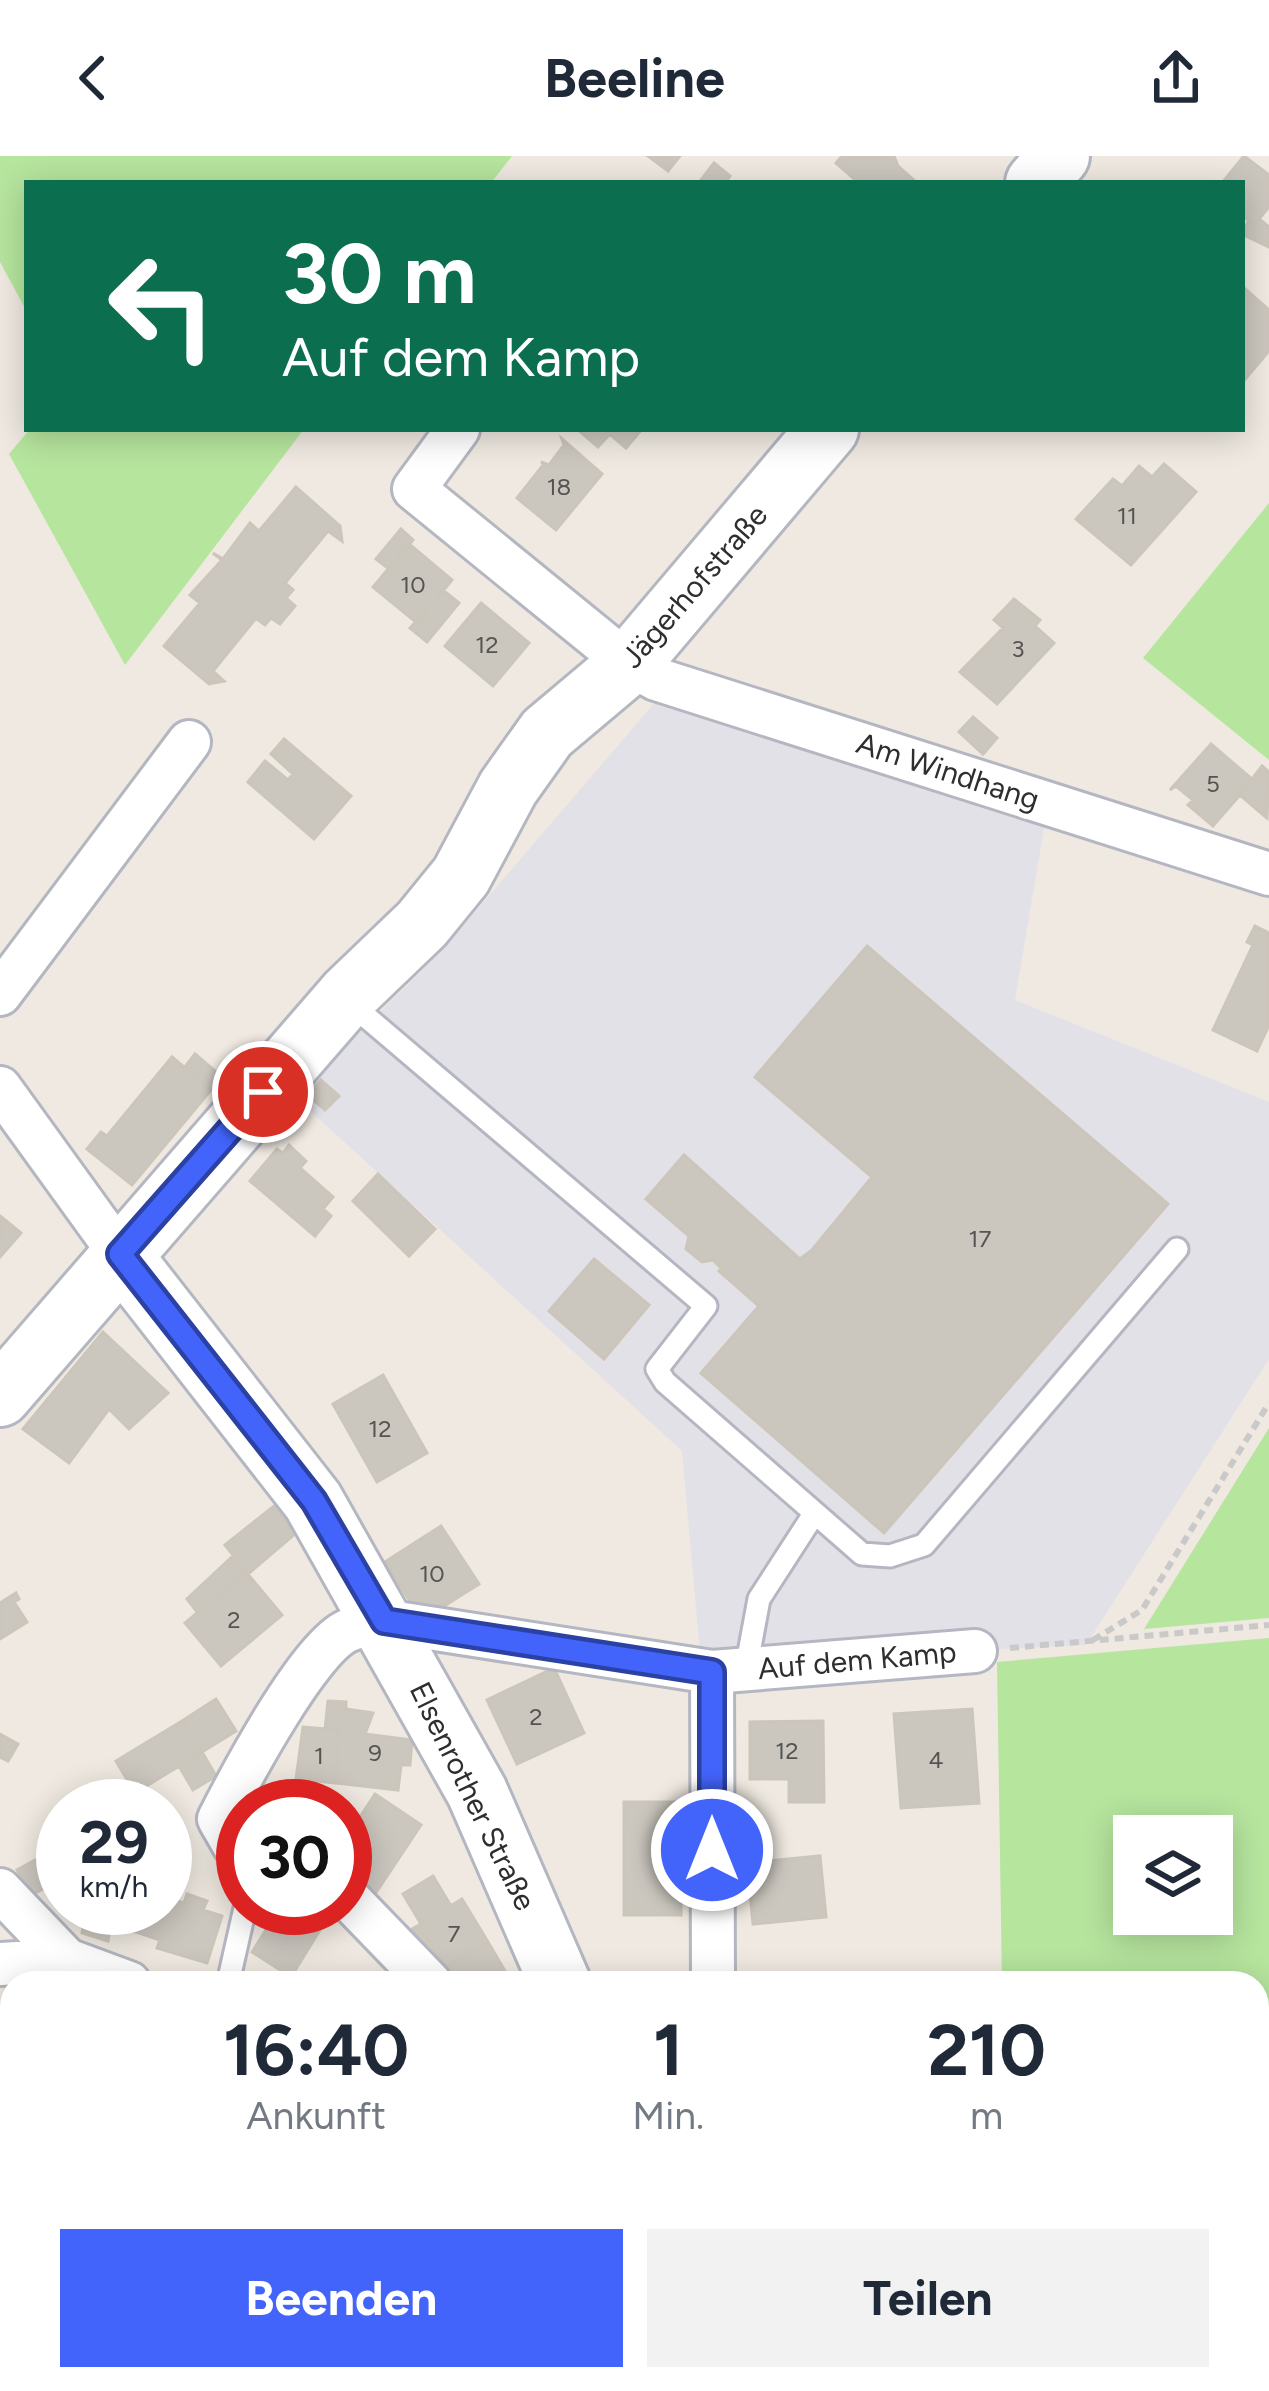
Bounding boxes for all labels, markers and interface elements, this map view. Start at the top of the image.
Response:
icon: back [60,45,126,111]
icon: share [1143,45,1209,111]
text: Beeline [544,46,725,111]
text: 30 m [282,223,476,324]
icon: left [84,228,240,384]
text: Auf dem Kamp [282,325,640,390]
house number: 18 [547,472,571,501]
street label: Jägerhofstraße [613,497,775,675]
house number: 11 [1117,501,1137,530]
house number: 10 [400,570,426,599]
house number: 12 [475,630,499,659]
house number: 3 [1011,634,1025,663]
street label: Am Windhang [852,724,1044,818]
house number: 5 [1206,769,1220,798]
pin [212,1041,314,1143]
icon: arrive [230,1059,296,1125]
house number: 17 [969,1224,992,1253]
house number: 12 [368,1414,392,1443]
house number: 10 [419,1559,445,1588]
house number: 2 [227,1605,241,1634]
street label: Auf dem Kamp [756,1633,958,1687]
street label: Elsenrother Straße [402,1676,544,1916]
house number: 2 [529,1702,543,1731]
house number: 12 [775,1736,799,1765]
house number: 9 [368,1738,382,1767]
house number: 1 [314,1741,324,1770]
house number: 4 [929,1745,944,1774]
speed limit sign: 30 [216,1779,372,1935]
position arrow [649,1787,775,1913]
text: 29 [79,1806,149,1878]
map controls [1113,1815,1233,1935]
button: layers [1113,1815,1233,1935]
text: km/h [80,1868,148,1905]
house number: 7 [448,1919,461,1948]
text: 16:40 [223,2007,409,2093]
text: 1 [653,2007,683,2093]
text: 210 [927,2007,1046,2093]
text: Ankunft [246,2092,386,2139]
text: Min. [632,2092,704,2139]
text: m [970,2092,1003,2139]
button: Beenden [60,2229,623,2367]
button: Teilen [647,2229,1209,2367]

